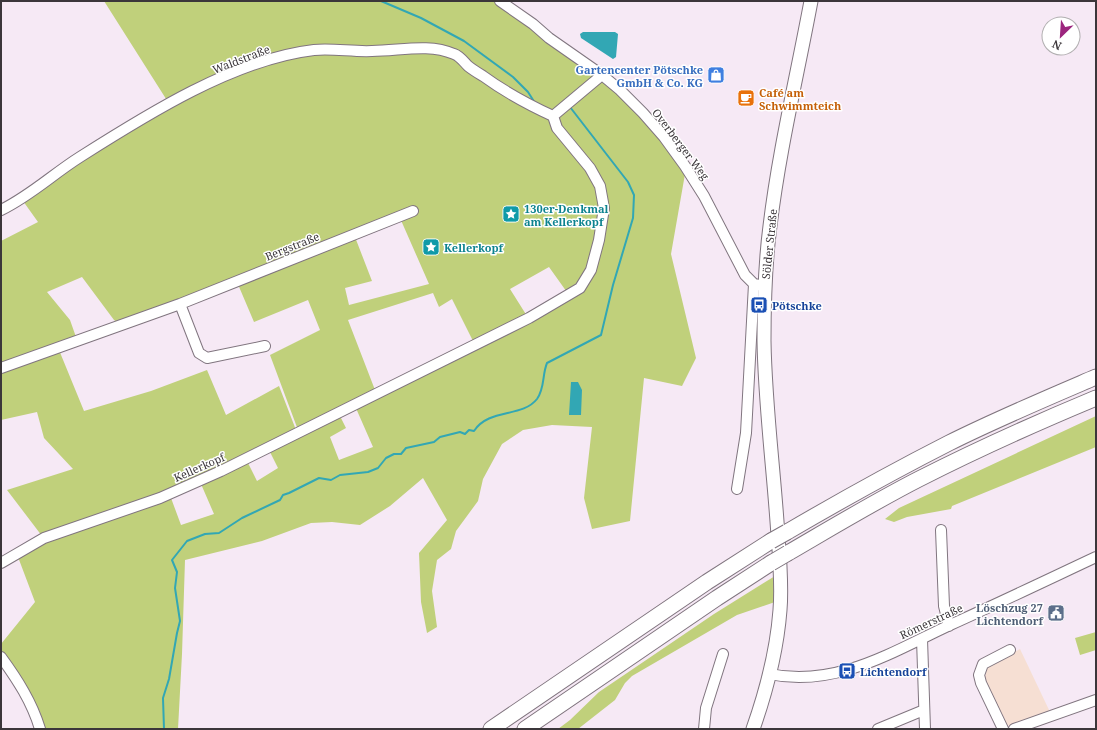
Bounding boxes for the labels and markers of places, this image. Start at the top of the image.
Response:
place label: Gartencenter Pötschke GmbH & Co. KG [576,62,704,90]
shop icon: Gartencenter Pötschke GmbH & Co. KG [706,65,726,85]
place label: Café am Schwimmteich [759,85,842,113]
cafe icon: Café am Schwimmteich [736,88,756,108]
place label: 130er-Denkmal am Kellerkopf [524,201,609,229]
place icon: 130er-Denkmal am Kellerkopf [501,204,521,224]
place icon: Kellerkopf [421,237,441,257]
place label: Kellerkopf [444,240,505,255]
bus stop icon: Pötschke [749,295,769,315]
place label: Pötschke [772,298,822,313]
place label: Löschzug 27 Lichtendorf [976,600,1045,628]
public building icon: Löschzug 27 Lichtendorf [1046,603,1066,623]
bus stop icon: Lichtendorf [837,661,857,681]
place label: Lichtendorf [860,664,928,679]

